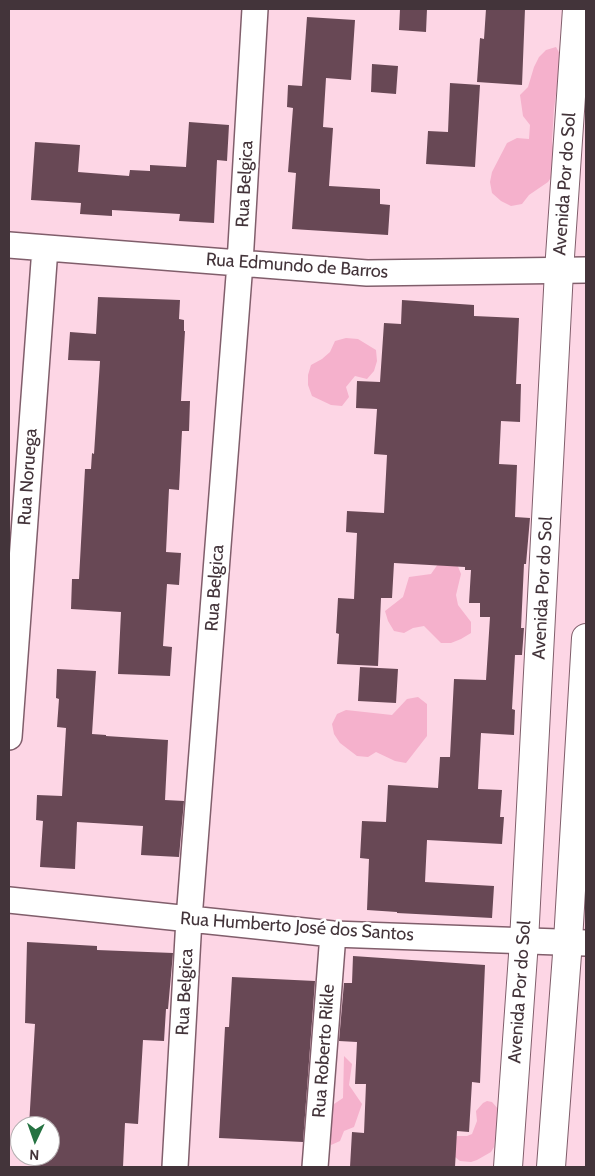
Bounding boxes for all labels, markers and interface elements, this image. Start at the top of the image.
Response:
street label: Avenida Por do Sol [549,112,581,256]
street label: Rua Belgica [232,140,258,228]
street label: Rua Edmundo de Barros [205,249,389,283]
street label: Rua Noruega [14,428,42,526]
street label: Avenida Por do Sol [528,516,558,660]
street label: Rua Belgica [201,544,229,632]
street label: Rua Humberto José dos Santos [179,908,415,946]
street label: Avenida Por do Sol [504,920,536,1064]
street label: Rua Belgica [172,948,198,1036]
street label: Rua Roberto Rikle [309,983,339,1119]
north arrow [10,1116,60,1166]
text: N [29,1146,40,1164]

